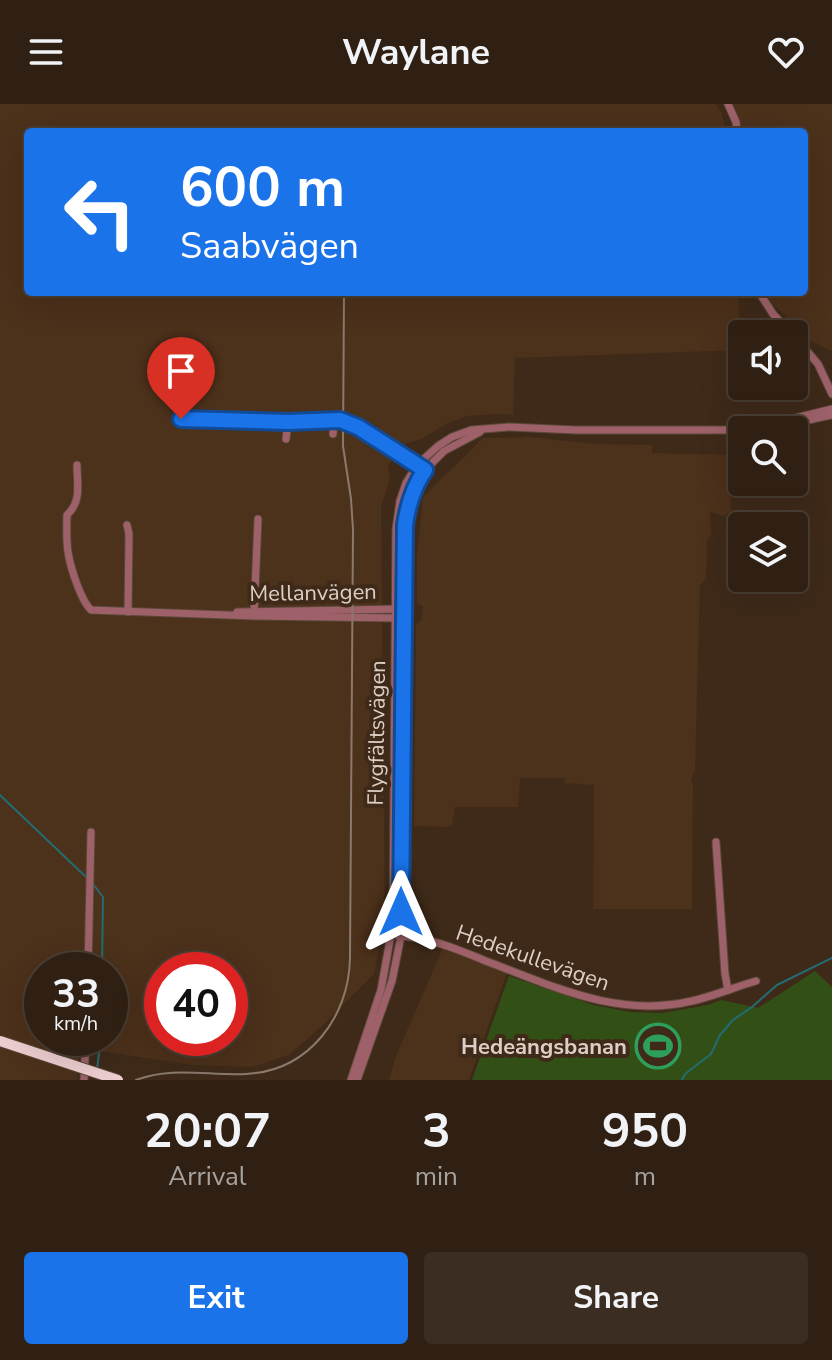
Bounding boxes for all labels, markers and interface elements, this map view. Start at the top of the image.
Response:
text: Waylane [342,28,490,77]
icon: menu [24,30,68,74]
icon: heart [764,30,808,74]
text: 600 m [180,149,345,226]
icon: left [48,160,152,264]
text: Saabvägen [180,222,359,271]
map controls [728,320,808,592]
button: sound [728,320,808,400]
pin [147,337,215,419]
icon: arrive [159,349,203,393]
button: search [728,416,808,496]
button: layers [728,512,808,592]
street label: Mellanvägen [249,577,377,609]
street label: Flygfältsvägen [361,660,393,806]
position arrow [359,870,443,954]
street label: Hedekullevägen [452,918,614,998]
speed limit sign: 40 [144,952,248,1056]
text: 33 [52,967,100,1021]
text: km/h [54,1010,98,1037]
sports icon: Hedeängsbanan [634,1022,682,1070]
place label: Hedeängsbanan [461,1032,627,1062]
text: 20:07 [144,1098,271,1164]
text: 3 [422,1098,451,1164]
text: 950 [602,1098,688,1164]
text: Arrival [168,1159,247,1194]
text: min [415,1159,458,1194]
text: m [634,1159,656,1194]
button: Exit [24,1252,408,1344]
button: Share [424,1252,808,1344]

